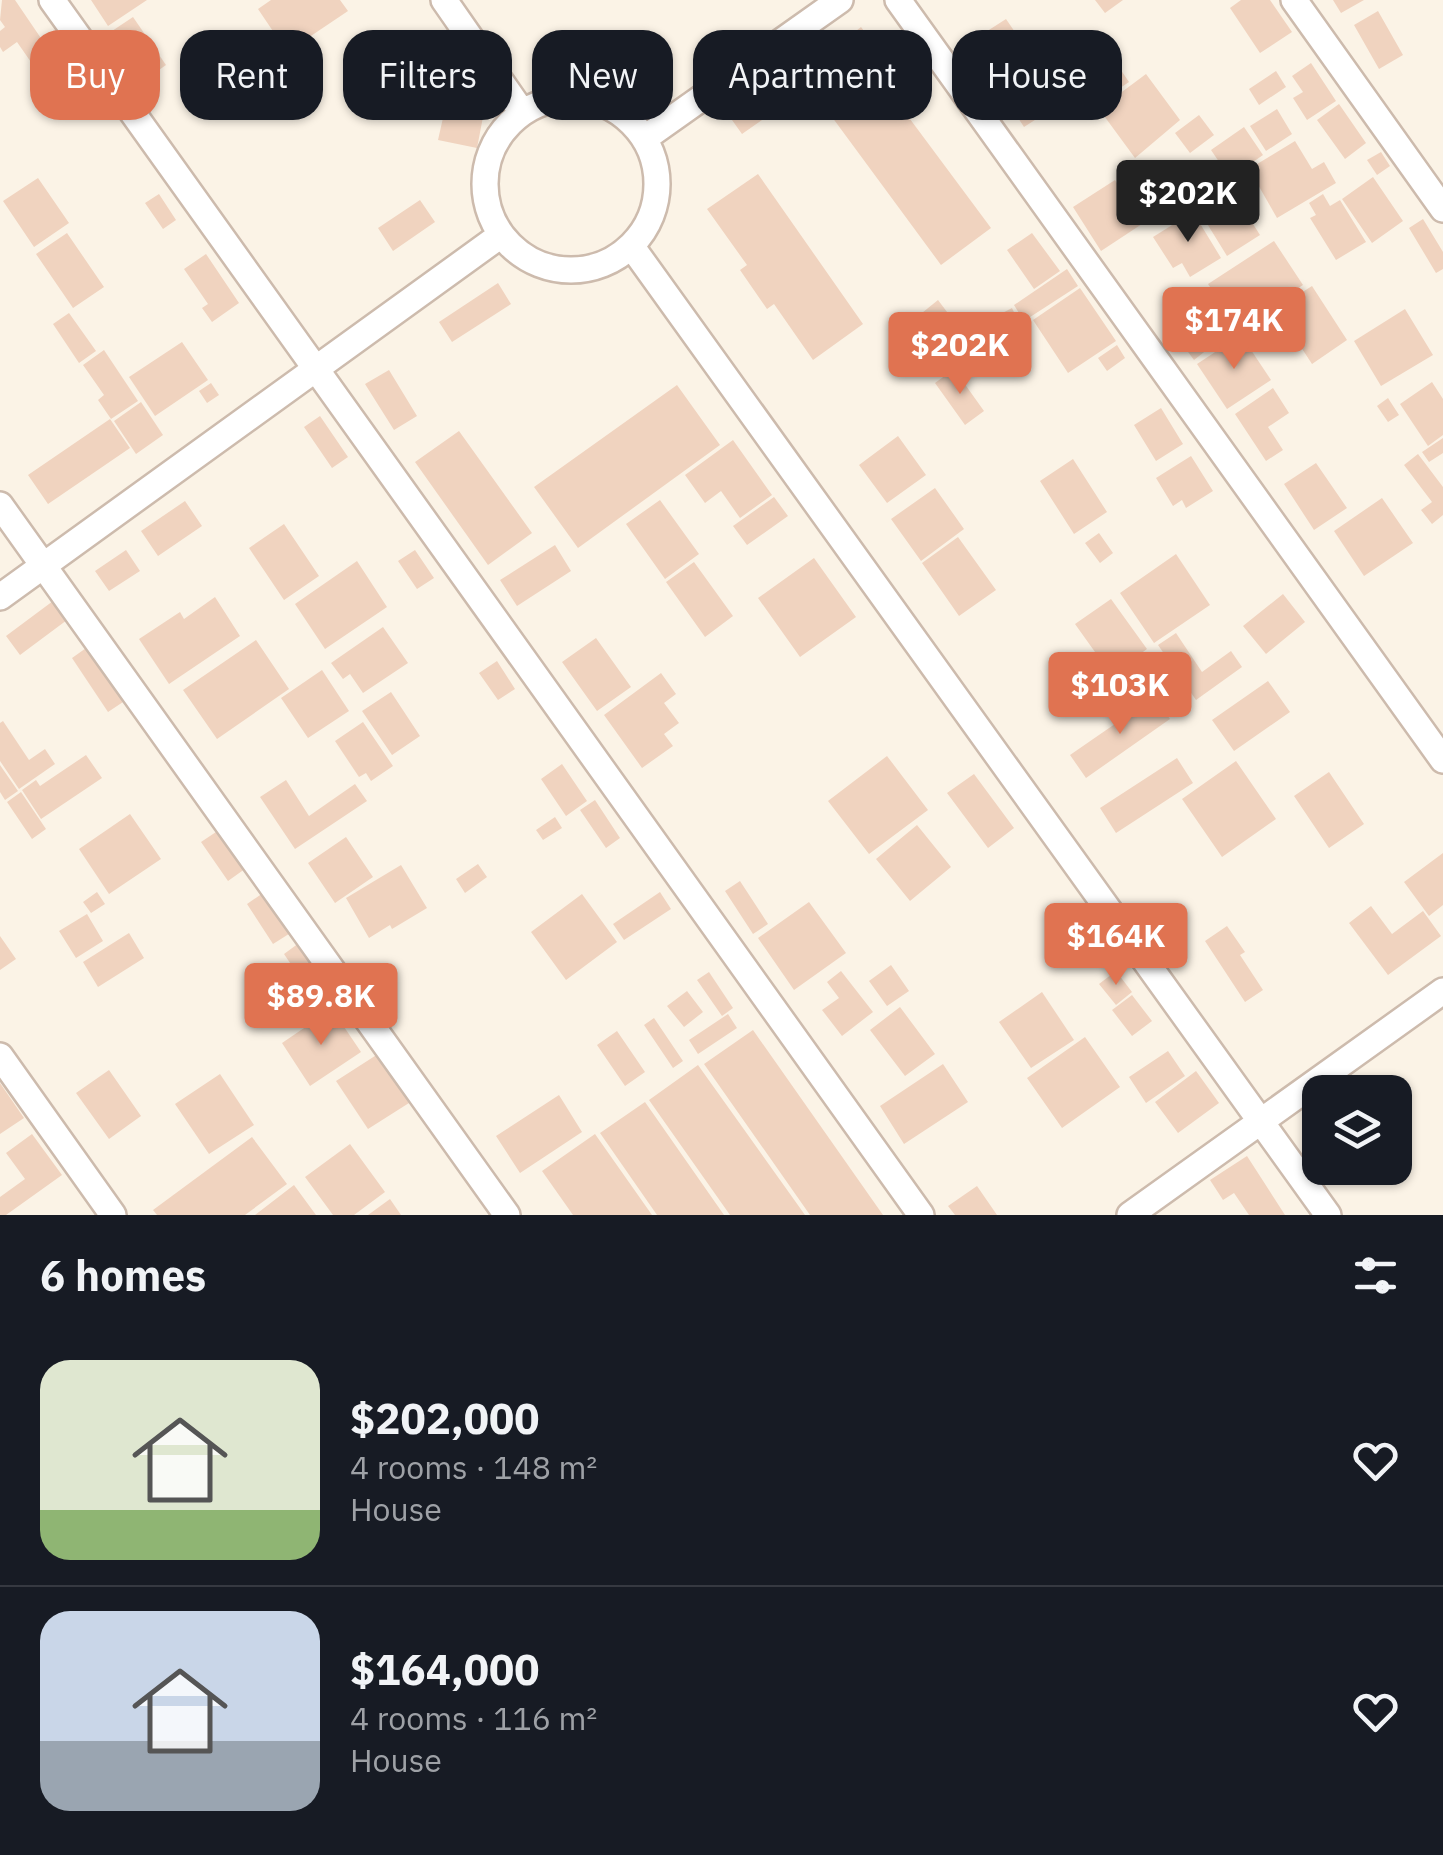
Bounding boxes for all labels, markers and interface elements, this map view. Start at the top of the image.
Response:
chip: Buy [30,30,160,120]
chip: Rent [180,30,323,120]
chip: Filters [343,30,512,120]
chip: New [532,30,673,120]
chip: Apartment [693,30,932,120]
chip: House [952,30,1122,120]
pin: $202K [1118,160,1258,245]
text: $202K [1138,171,1238,213]
pin: $174K [1164,287,1304,372]
text: $174K [1184,298,1284,340]
pin: $202K [890,312,1030,397]
text: $202K [910,323,1010,365]
pin: $103K [1050,652,1190,737]
text: $103K [1070,663,1170,705]
pin: $164K [1046,903,1186,988]
text: $164K [1066,914,1166,956]
pin: $89.8K [240,963,402,1048]
text: $89.8K [266,974,376,1016]
map controls [1302,1075,1412,1185]
button: layers [1302,1075,1412,1185]
text: 6 homes [40,1248,206,1303]
icon: filters [1348,1248,1403,1303]
text: $202,000 [350,1391,539,1446]
icon: home [120,1400,240,1520]
icon: heart [1348,1433,1403,1488]
text: 4 rooms · 148 m² [350,1446,597,1488]
text: House [350,1488,442,1530]
text: $164,000 [350,1642,539,1697]
icon: home [120,1651,240,1771]
icon: heart [1348,1684,1403,1739]
text: 4 rooms · 116 m² [350,1697,597,1739]
text: House [350,1739,442,1781]

